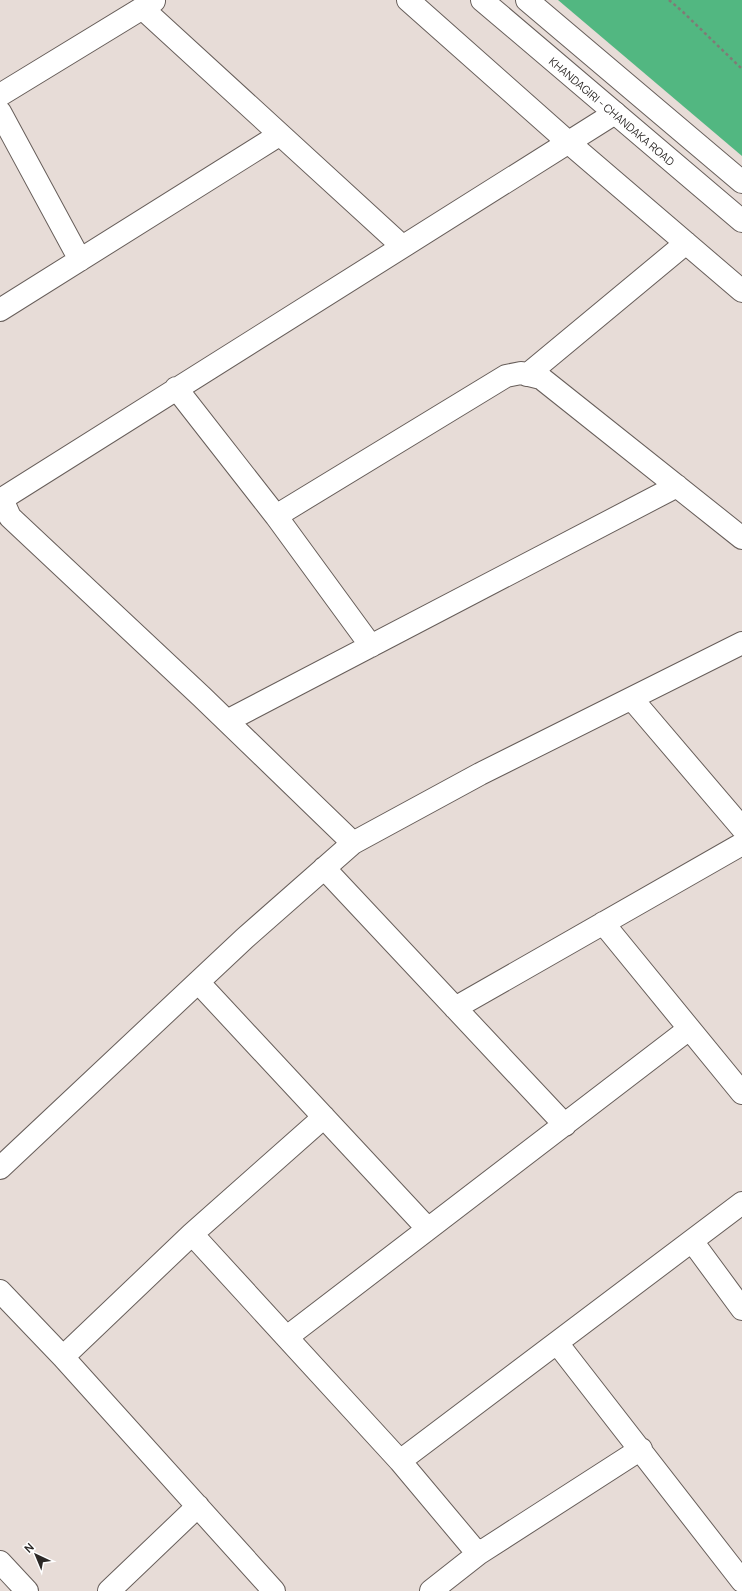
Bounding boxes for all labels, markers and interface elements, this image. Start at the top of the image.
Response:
street label: KHANDAGIRI - CHANDAKA ROAD [546,53,678,168]
north arrow [16,1535,56,1575]
text: N [21,1539,37,1556]

